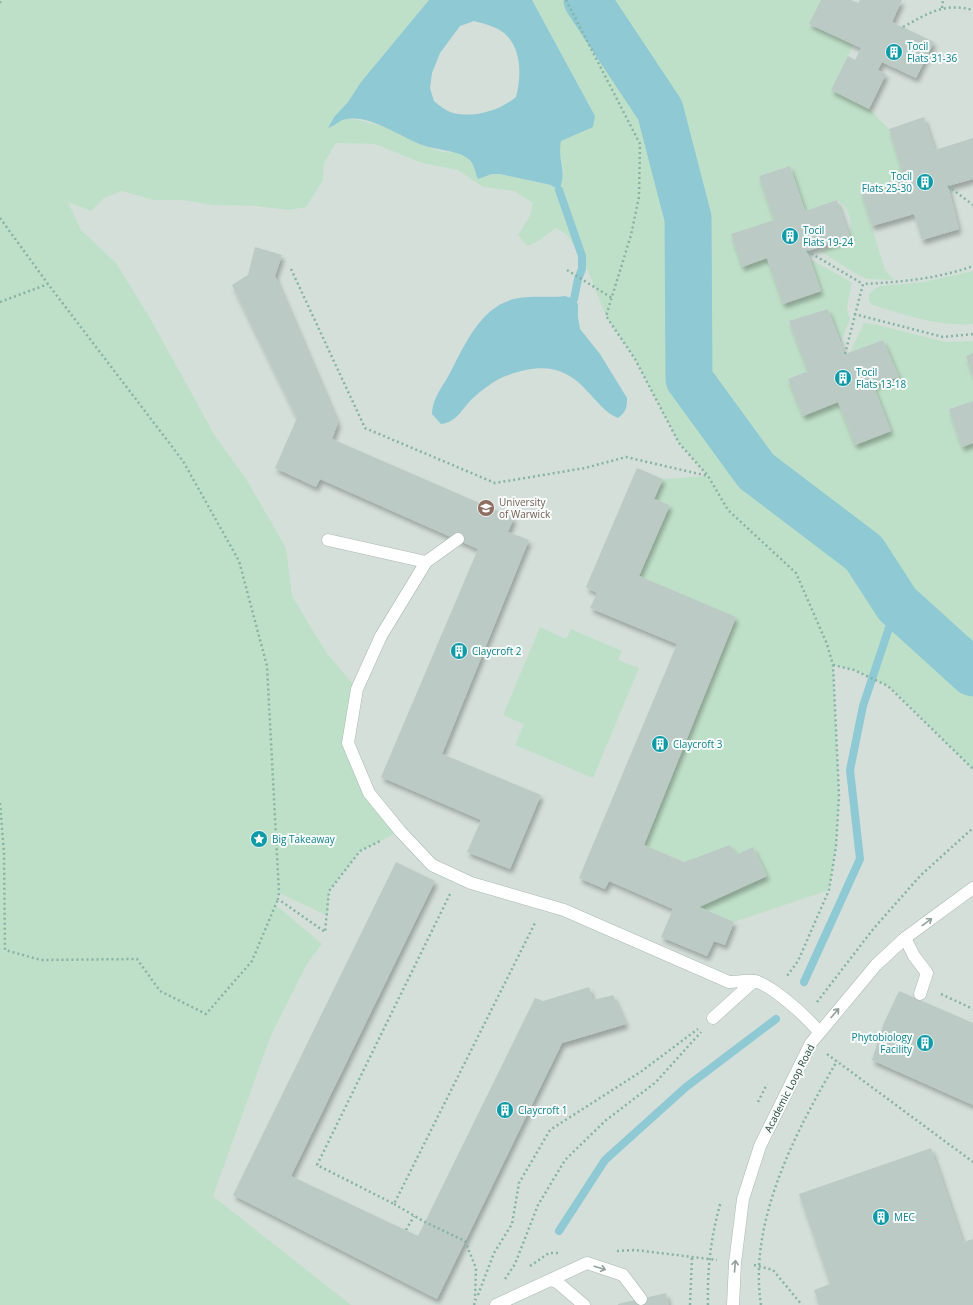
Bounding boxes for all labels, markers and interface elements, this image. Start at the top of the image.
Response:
place label: Tocil Flats 31-36 [907,39,958,65]
building icon: Tocil Flats 31-36 [884,42,904,62]
place label: Tocil Flats 25-30 [862,169,912,195]
building icon: Tocil Flats 25-30 [915,172,935,192]
place label: Tocil Flats 19-24 [803,223,854,249]
building icon: Tocil Flats 19-24 [780,226,800,246]
place label: Tocil Flats 13-18 [856,365,907,391]
building icon: Tocil Flats 13-18 [833,368,853,388]
place label: University of Warwick [499,495,551,521]
school or university icon: University of Warwick [476,498,496,518]
building icon: Claycroft 2 [449,641,469,661]
place label: Claycroft 2 [472,644,522,658]
building icon: Claycroft 3 [650,734,670,754]
place label: Claycroft 3 [673,737,723,751]
place icon: Big Takeaway [249,829,269,849]
place label: Big Takeaway [272,832,336,846]
one-way arrow [921,917,932,926]
one-way arrow [831,1008,840,1018]
place label: Phytobiology Facility [852,1030,913,1056]
building icon: Phytobiology Facility [915,1033,935,1053]
street label: Academic Loop Road [761,1041,817,1135]
building icon: Claycroft 1 [495,1100,515,1120]
place label: Claycroft 1 [518,1103,568,1117]
building icon: MEC [871,1207,891,1227]
place label: MEC [894,1210,915,1224]
one-way arrow [731,1260,739,1273]
one-way arrow [594,1264,606,1272]

